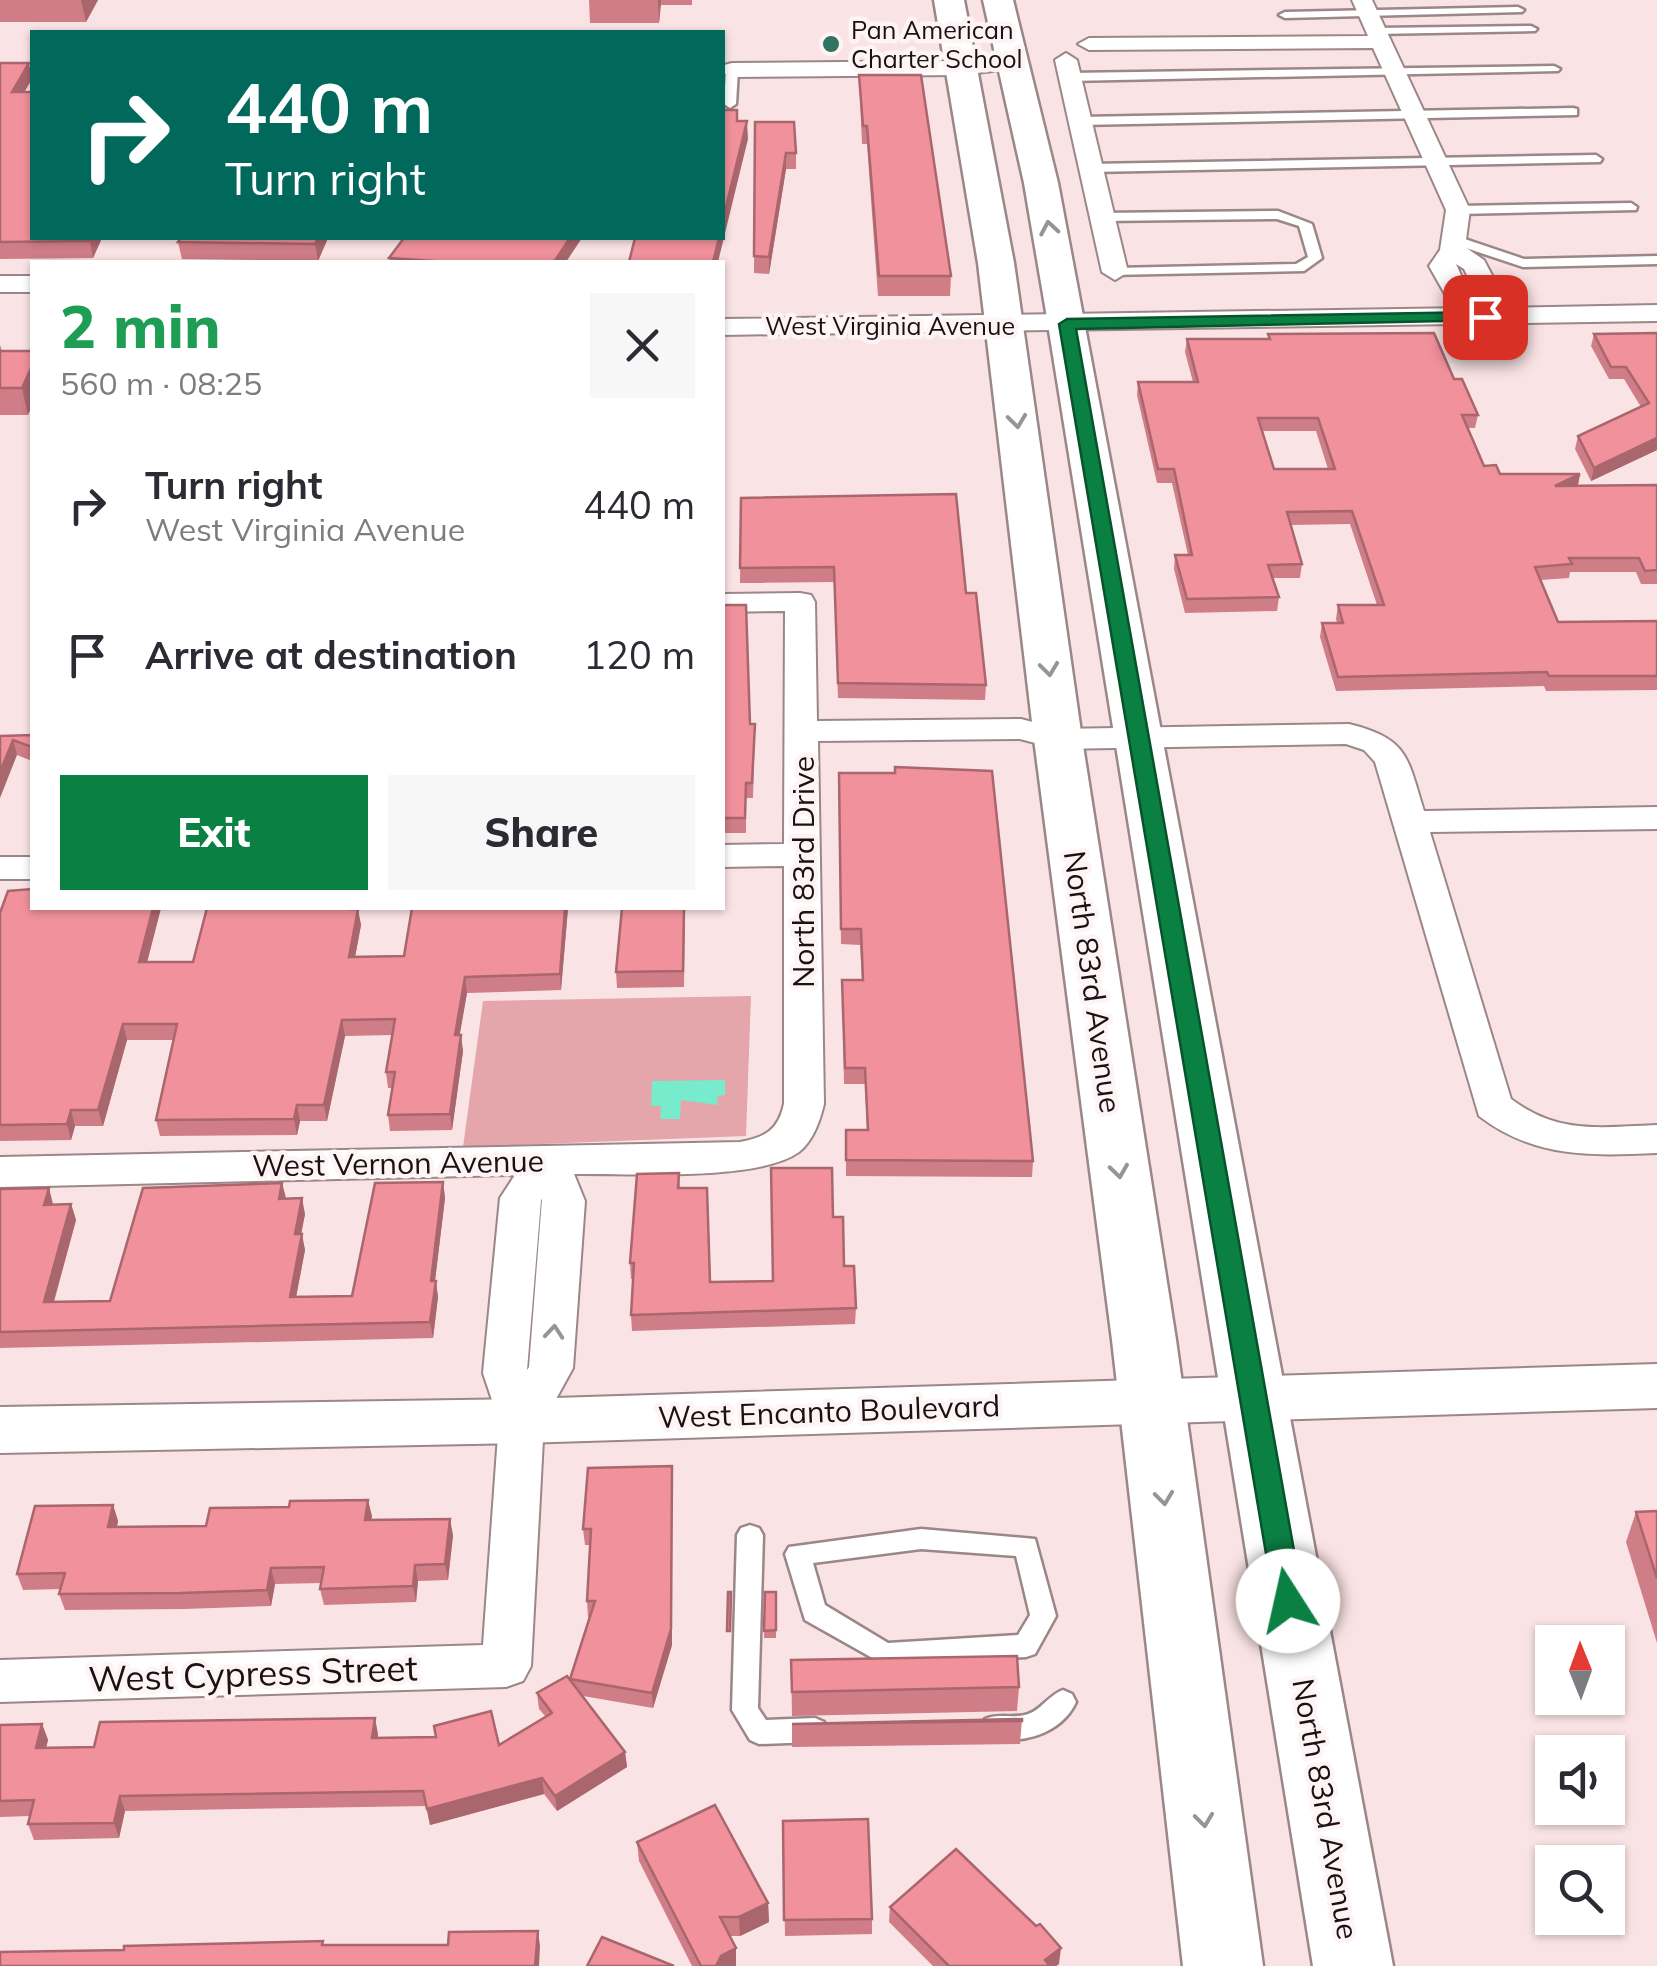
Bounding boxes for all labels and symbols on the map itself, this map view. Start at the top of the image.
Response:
place label: Pan American Charter School [851,14,1022,74]
marker: Pan American Charter School [820,33,842,55]
one-way arrow [1040,220,1061,237]
pin [1443,275,1528,360]
street label: West Virginia Avenue [765,310,1015,341]
one-way arrow [1006,414,1027,430]
one-way arrow [1038,661,1059,677]
street label: North 83rd Drive [784,756,822,988]
street label: North 83rd Avenue [1056,848,1130,1115]
street label: West Vernon Avenue [252,1141,544,1185]
one-way arrow [1108,1162,1129,1179]
one-way arrow [543,1323,565,1339]
street label: West Encanto Boulevard [657,1386,1001,1436]
one-way arrow [1153,1490,1174,1506]
position arrow [1236,1549,1340,1653]
north arrow [1535,1625,1625,1715]
street label: West Cypress Street [88,1645,418,1701]
street label: North 83rd Avenue [1284,1675,1368,1942]
one-way arrow [1193,1813,1214,1829]

